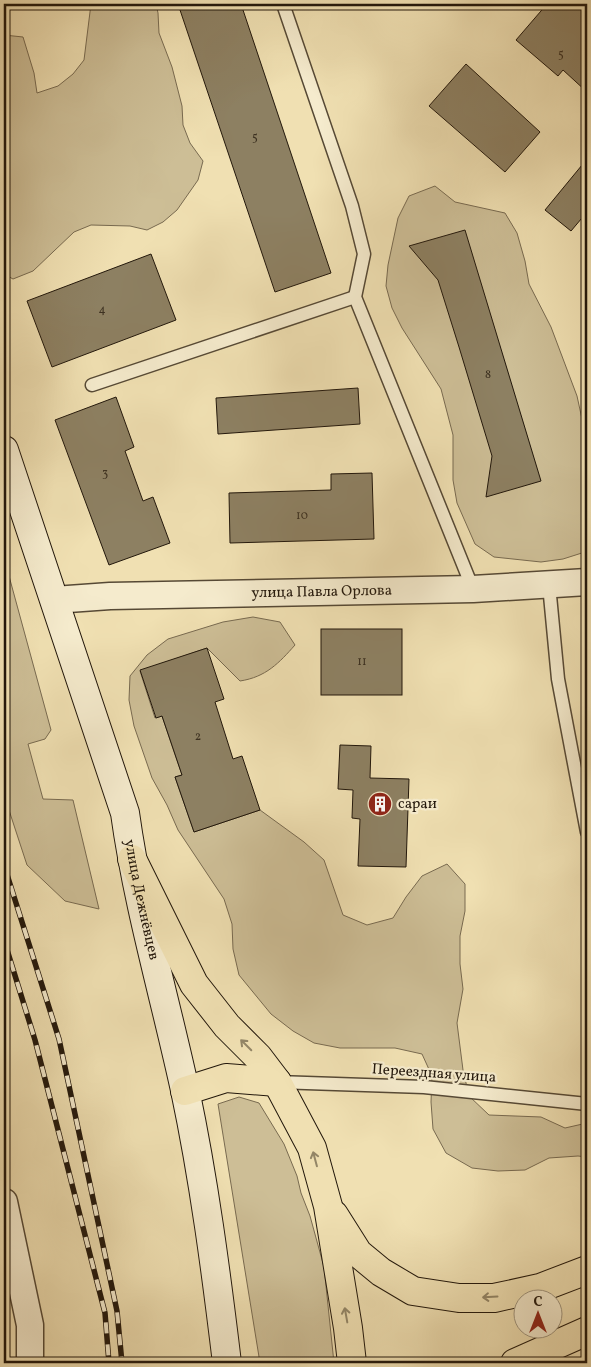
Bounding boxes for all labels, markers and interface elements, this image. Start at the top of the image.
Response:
house number: 5 [558,47,564,63]
house number: 5 [252,130,258,146]
house number: 4 [98,302,106,318]
house number: 8 [485,367,491,383]
house number: 3 [102,466,108,482]
house number: 10 [296,508,308,524]
street label: улица Павла Орлова [251,580,392,604]
house number: 11 [357,654,367,670]
house number: 2 [195,729,201,745]
building icon: сараи [367,791,393,817]
place label: сараи [398,794,437,815]
street label: улица Дежнёвцев [119,838,164,962]
one-way arrow [240,1039,252,1051]
street label: Переездная улица [371,1059,497,1089]
one-way arrow [310,1151,320,1167]
north arrow [514,1290,564,1340]
one-way arrow [483,1293,499,1302]
text: С [533,1293,543,1312]
one-way arrow [341,1307,351,1323]

